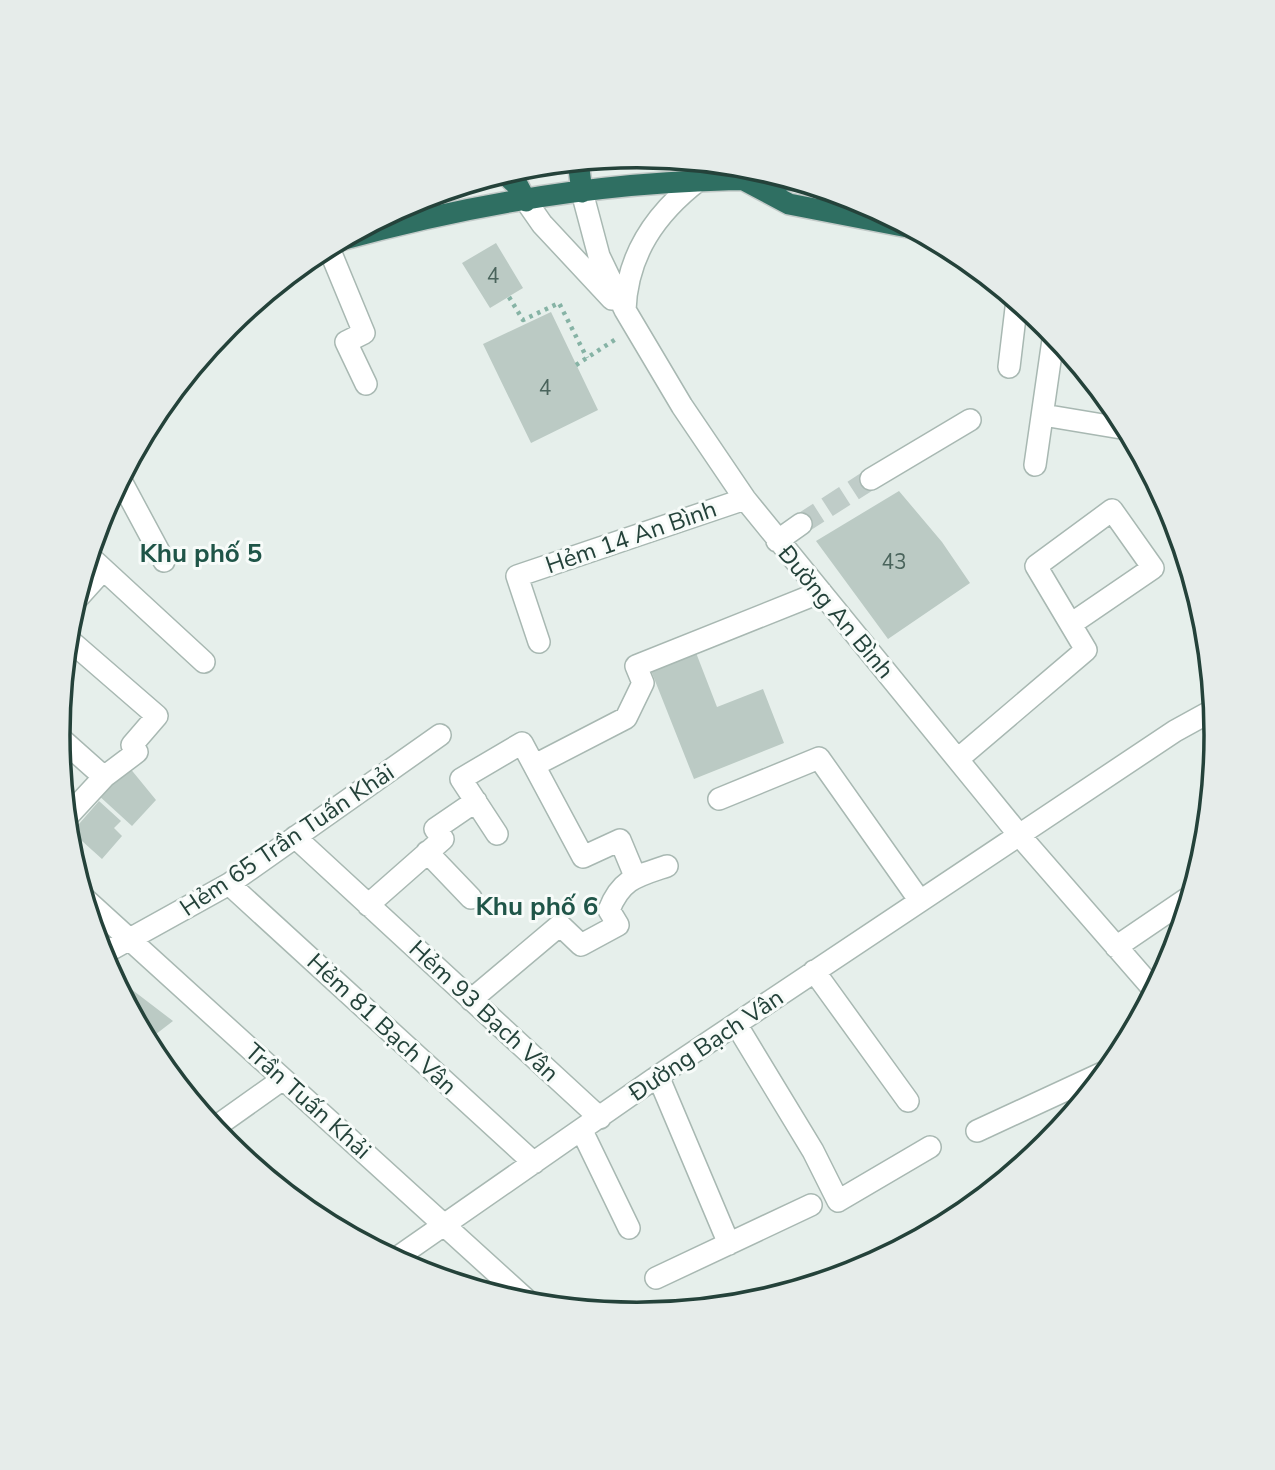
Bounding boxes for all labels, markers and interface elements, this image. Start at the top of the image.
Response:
house number: 4 [487,262,499,290]
house number: 4 [539,374,551,402]
street label: Hẻm 14 An Bình [541,493,721,581]
district label: Khu phố 5 [140,536,262,571]
street label: Đường An Bình [770,538,901,685]
house number: 43 [881,548,907,576]
street label: Hẻm 65 Trần Tuấn Khải [174,756,400,924]
district label: Khu phố 6 [476,889,598,924]
street label: Hẻm 93 Bạch Vân [402,933,566,1089]
street label: Hẻm 81 Bạch Vân [300,946,464,1102]
street label: Đường Bạch Vân [622,981,790,1109]
street label: Trần Tuấn Khải [238,1036,378,1166]

